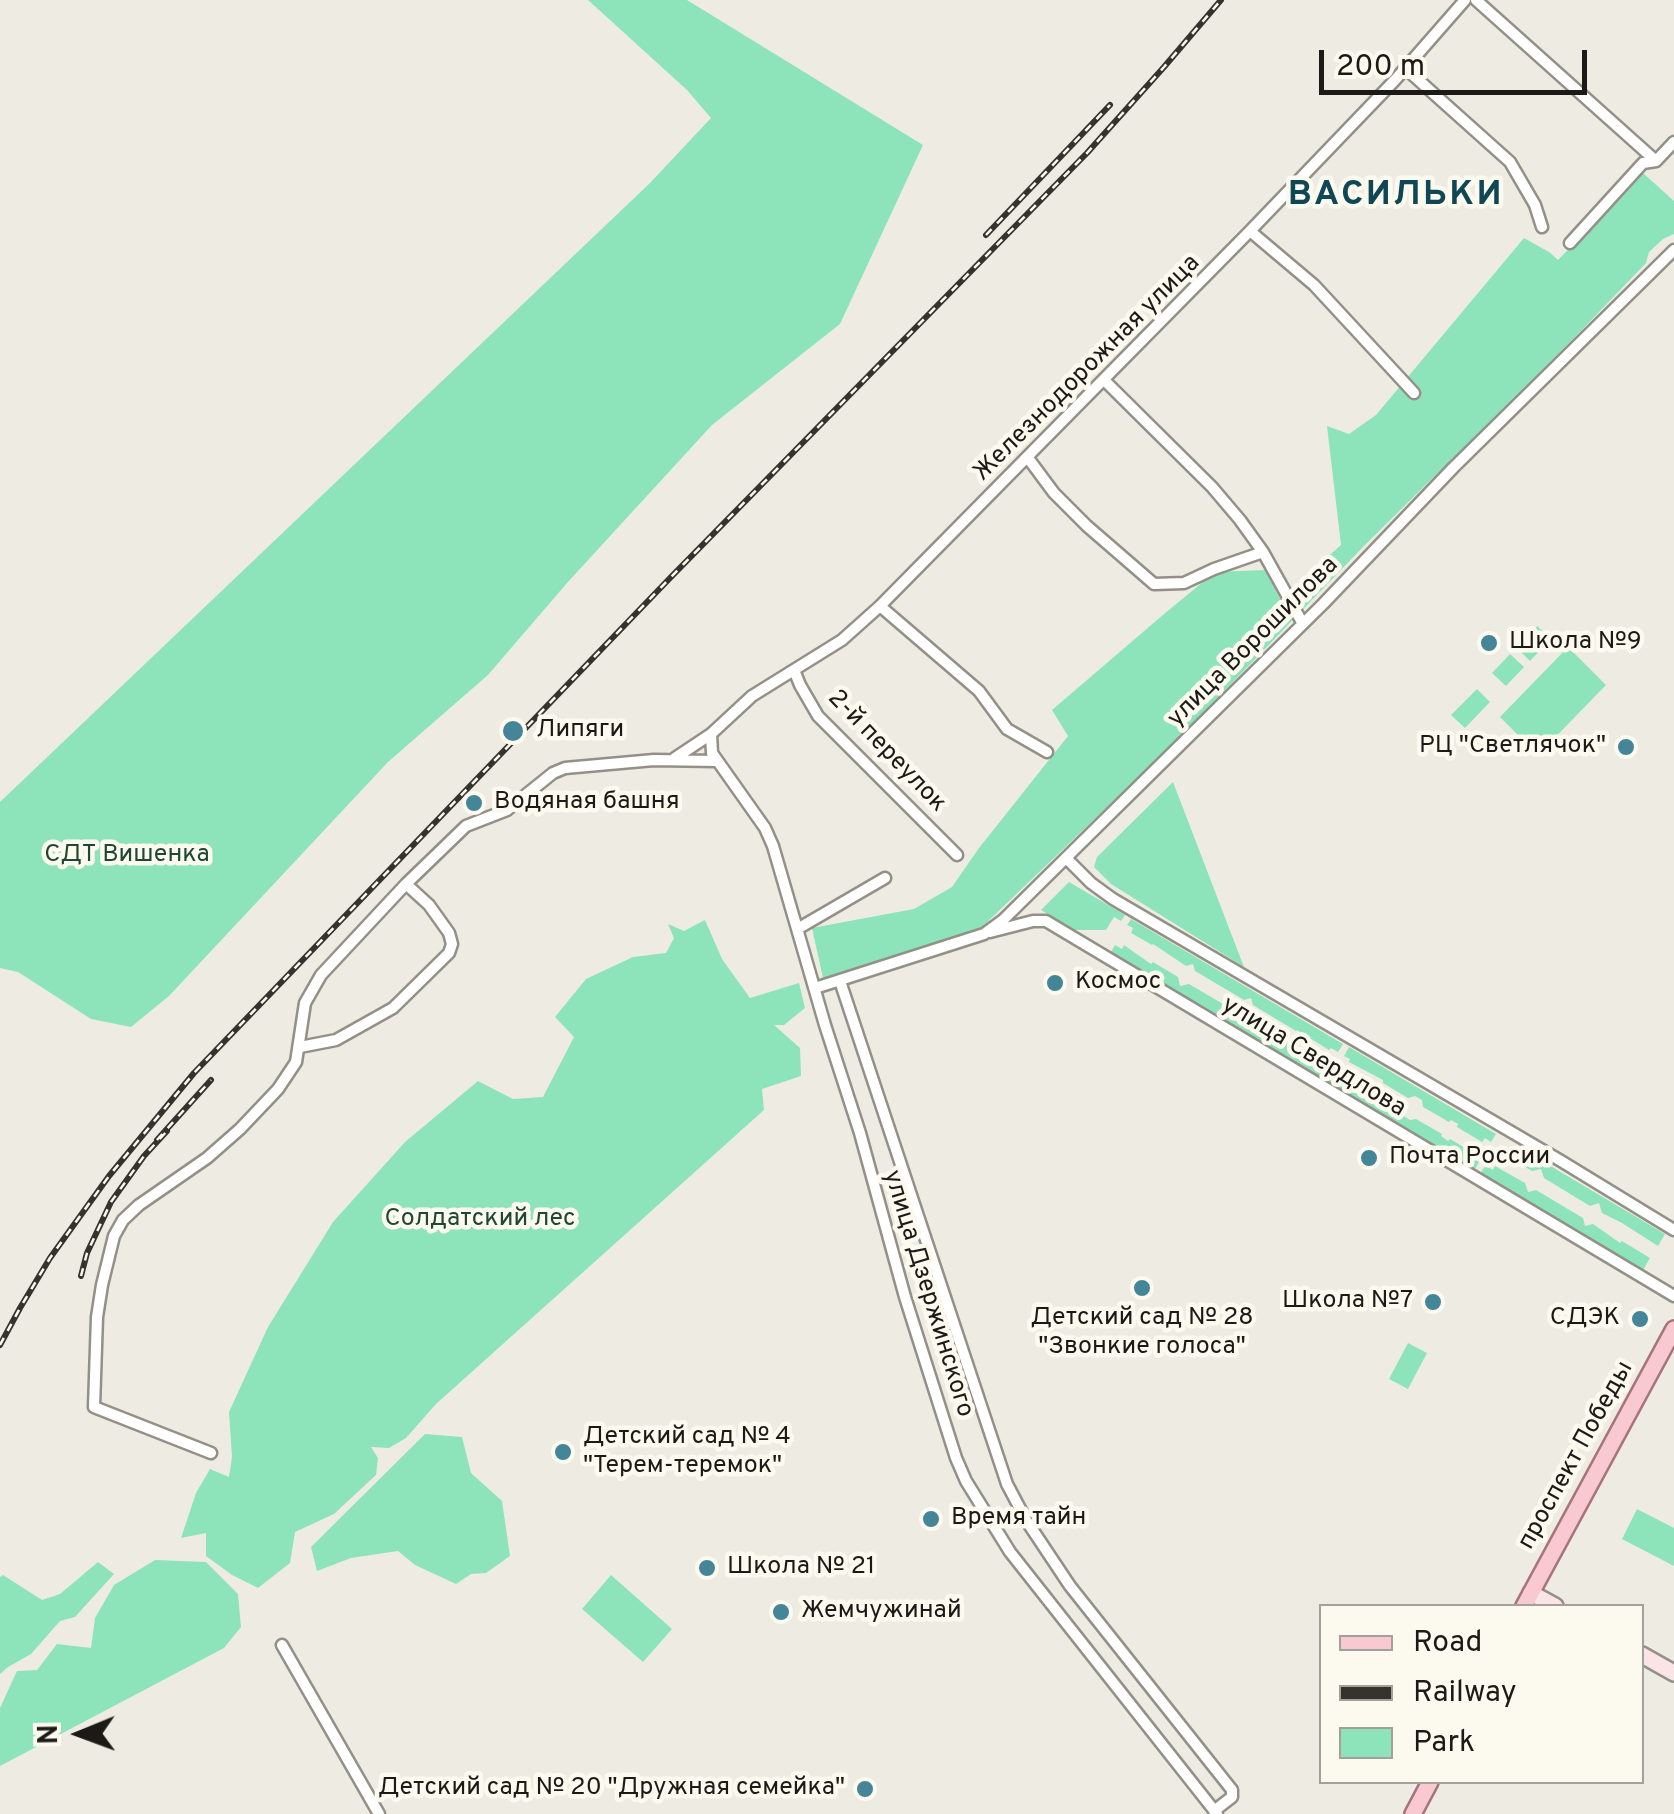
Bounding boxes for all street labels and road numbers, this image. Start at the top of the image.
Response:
street label: Железнодорожная улица [968,249,1208,489]
street label: улица Ворошилова [1162,551,1346,735]
street label: 2-й переулок [820,685,952,819]
street label: улица Свердлова [1215,991,1411,1125]
street label: улица Дзержинского [875,1167,979,1421]
street label: проспект Победы [1513,1357,1641,1555]

